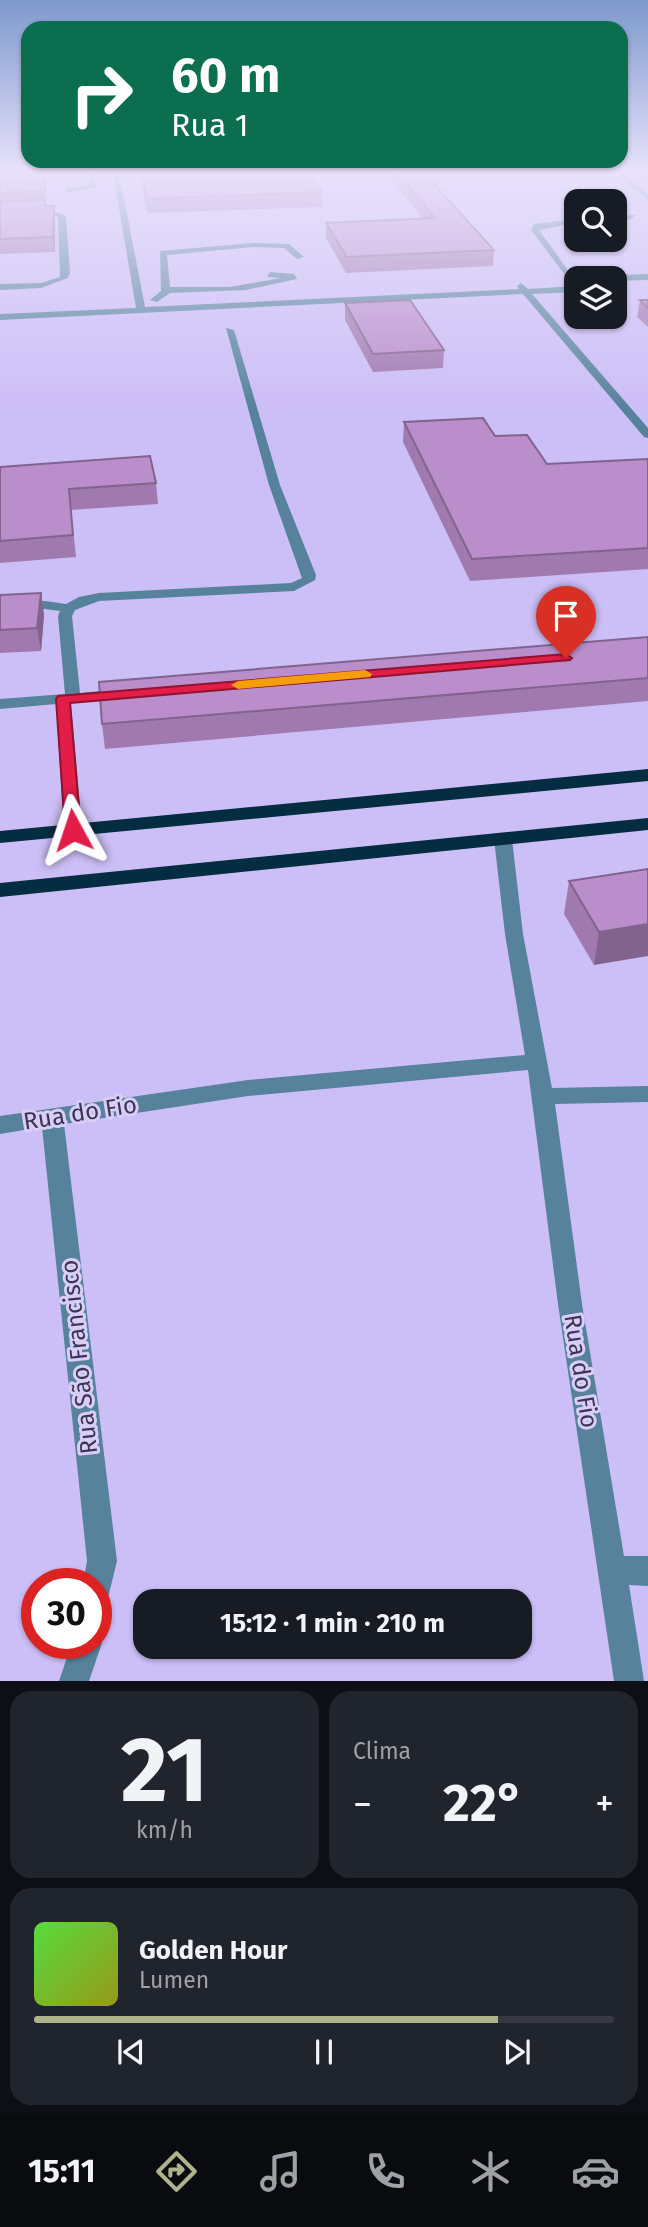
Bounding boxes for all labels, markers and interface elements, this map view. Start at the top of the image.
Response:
text: 60 m [171,46,280,105]
icon: right [56,49,147,140]
text: Rua 1 [171,106,249,144]
map controls [564,189,627,329]
button: search [564,189,627,252]
button: layers [564,266,627,329]
pin [536,586,596,658]
icon: arrive [547,597,585,635]
position arrow [36,793,110,867]
street label: Rua do Fio [21,1090,139,1136]
street label: Rua São Francisco [55,1258,103,1456]
street label: Rua do Fio [558,1312,604,1430]
speed limit sign: 30 [21,1568,112,1659]
text: 15:12 · 1 min · 210 m [220,1608,445,1639]
text: 21 [121,1716,208,1825]
text: Clima [353,1737,411,1765]
text: 22° [443,1772,524,1835]
text: − [353,1781,372,1827]
text: + [595,1781,614,1827]
text: km/h [136,1816,193,1844]
text: Golden Hour [139,1935,287,1966]
text: Lumen [139,1966,209,1994]
icon: previous [112,2033,150,2071]
icon: pause [305,2033,343,2071]
icon: next [498,2033,536,2071]
icon: directions [152,2147,201,2196]
icon: music [256,2147,305,2196]
icon: phone [361,2147,410,2196]
icon: climate [466,2147,515,2196]
icon: car [571,2147,620,2196]
text: 15:11 [28,2152,96,2190]

